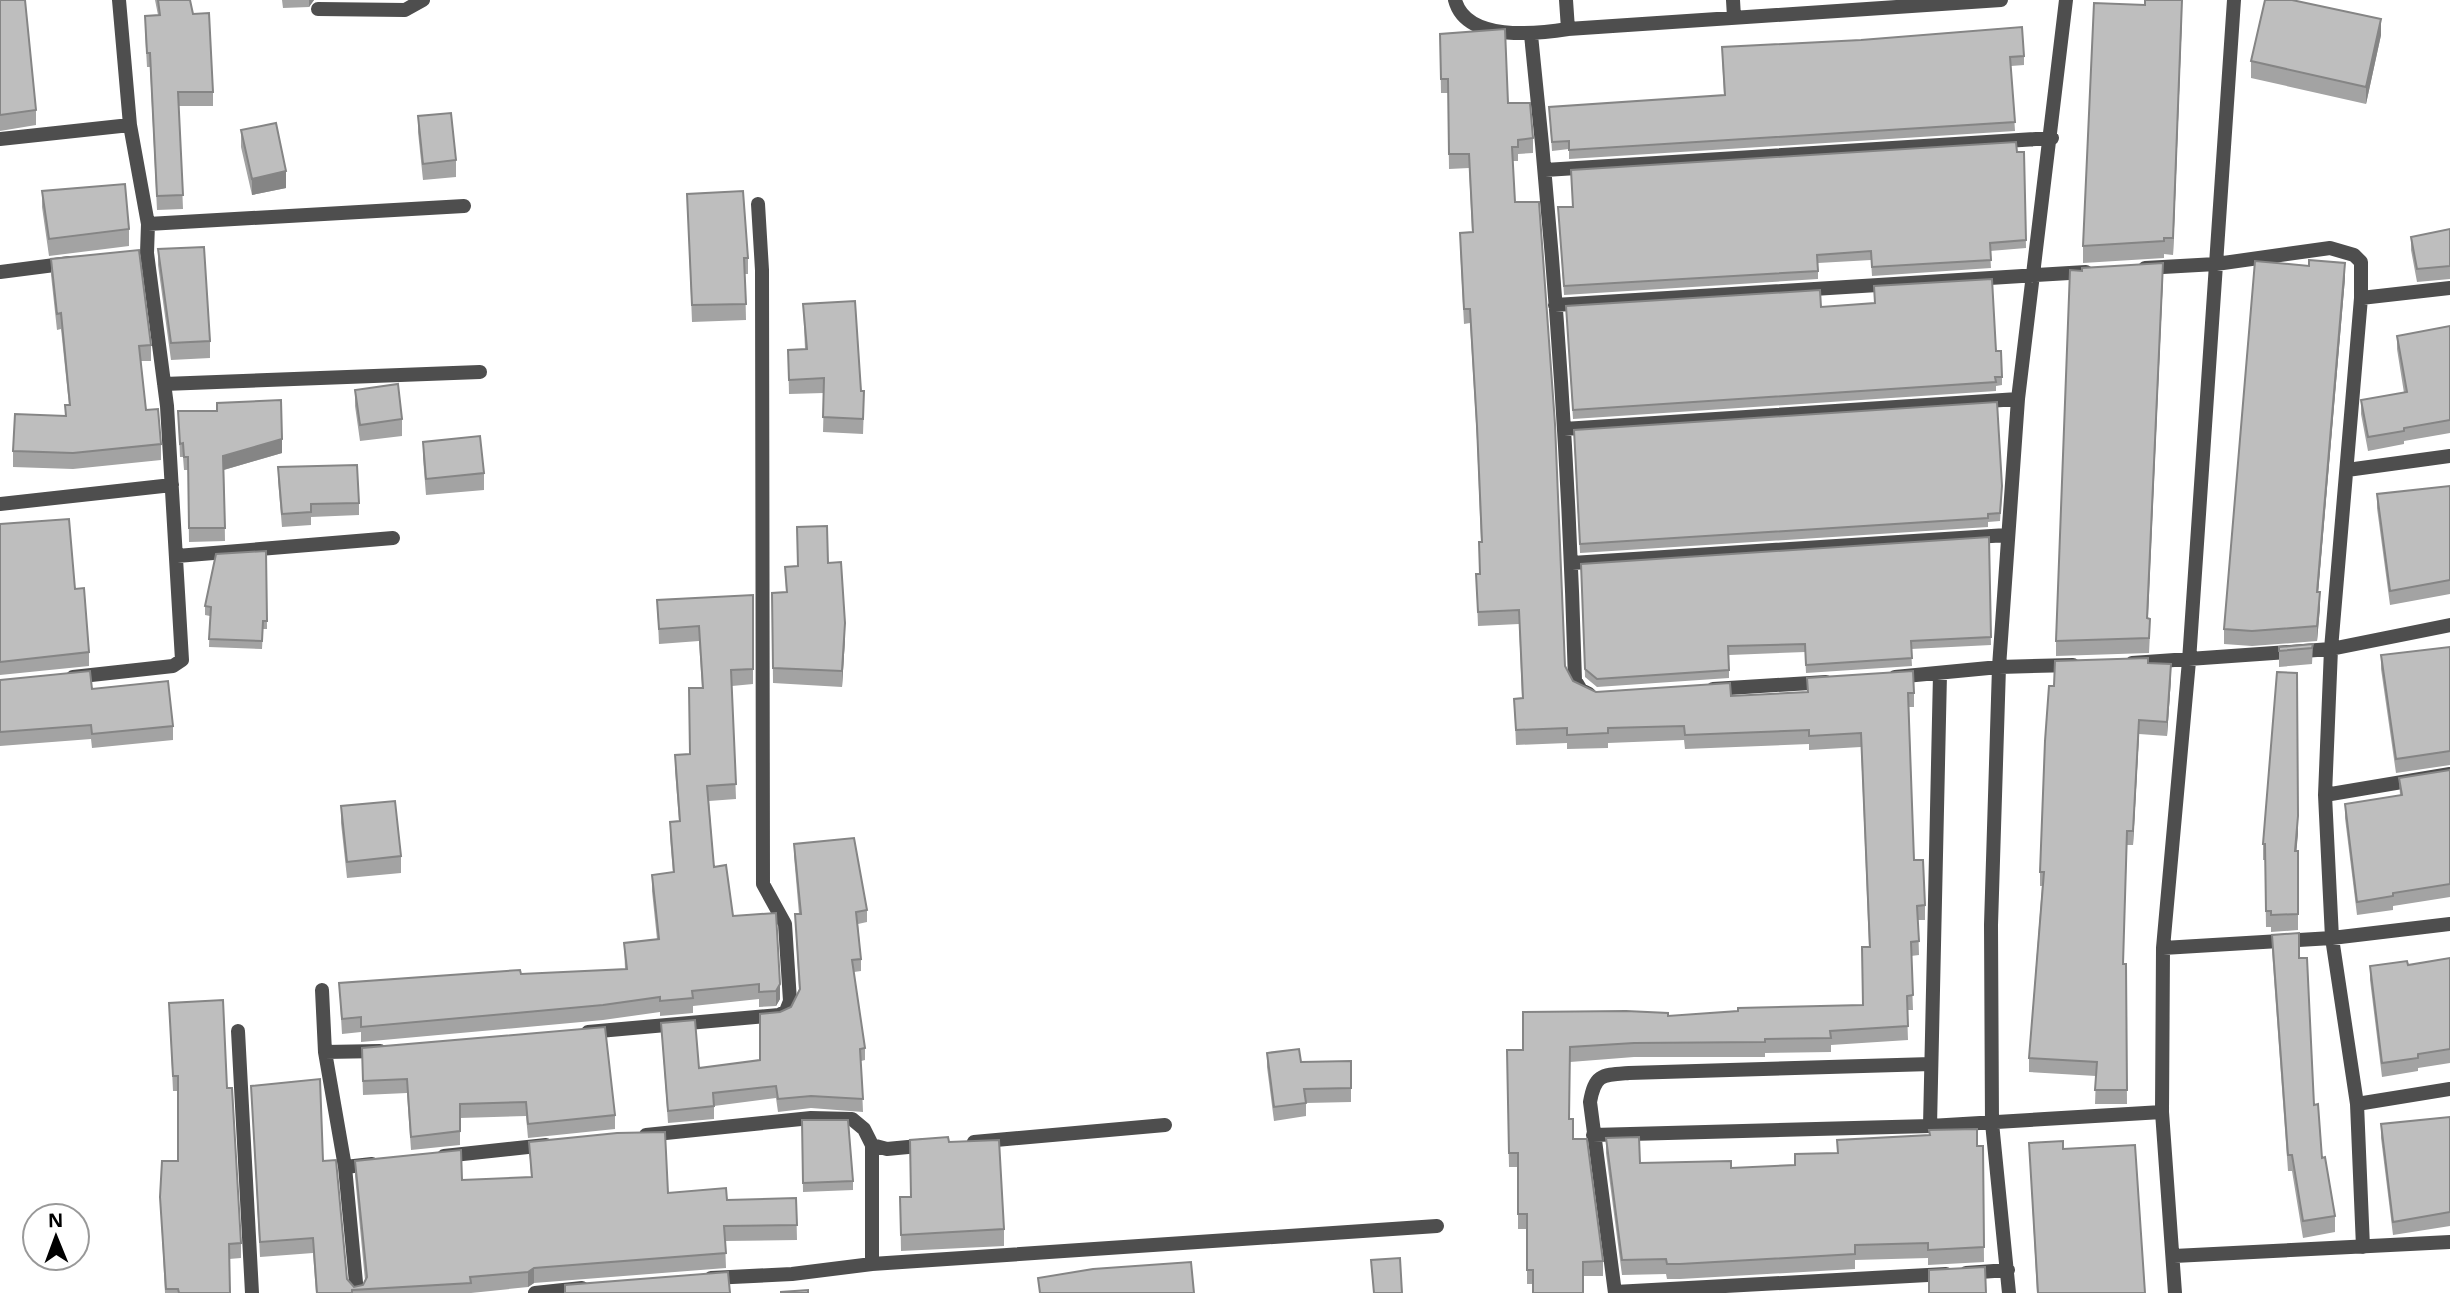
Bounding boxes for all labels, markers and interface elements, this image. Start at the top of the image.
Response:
north arrow [21,1202,91,1272]
text: N [48,1207,64,1233]

